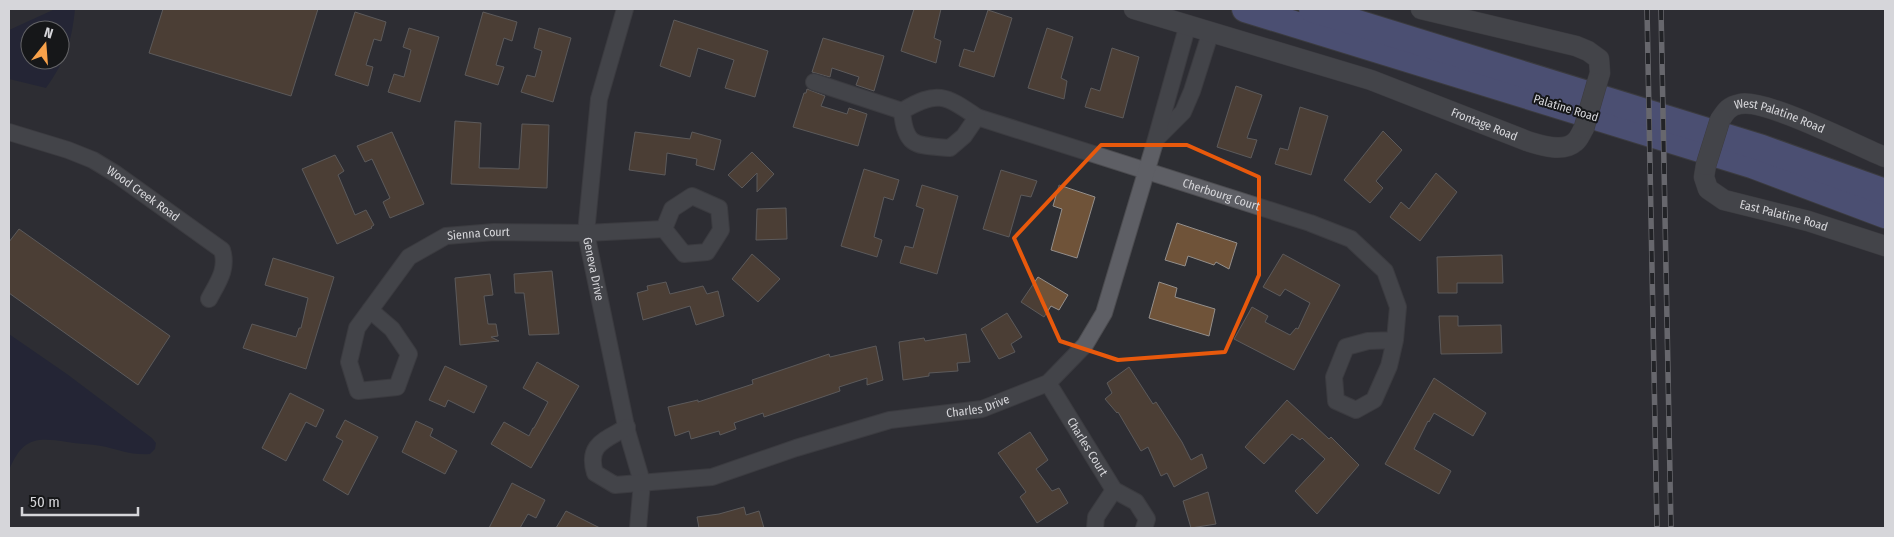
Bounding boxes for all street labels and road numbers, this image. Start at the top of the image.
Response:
street label: Palatine Road [1532,91,1600,125]
street label: West Palatine Road [1733,96,1827,136]
street label: Frontage Road [1449,105,1519,144]
street label: Wood Creek Road [104,163,182,224]
street label: Cherbourg Court [1181,176,1262,214]
street label: East Palatine Road [1738,197,1830,234]
street label: Sienna Court [447,225,510,243]
street label: Geneva Drive [580,236,607,302]
street label: Charles Drive [945,392,1012,420]
street label: Charles Court [1064,415,1111,479]

